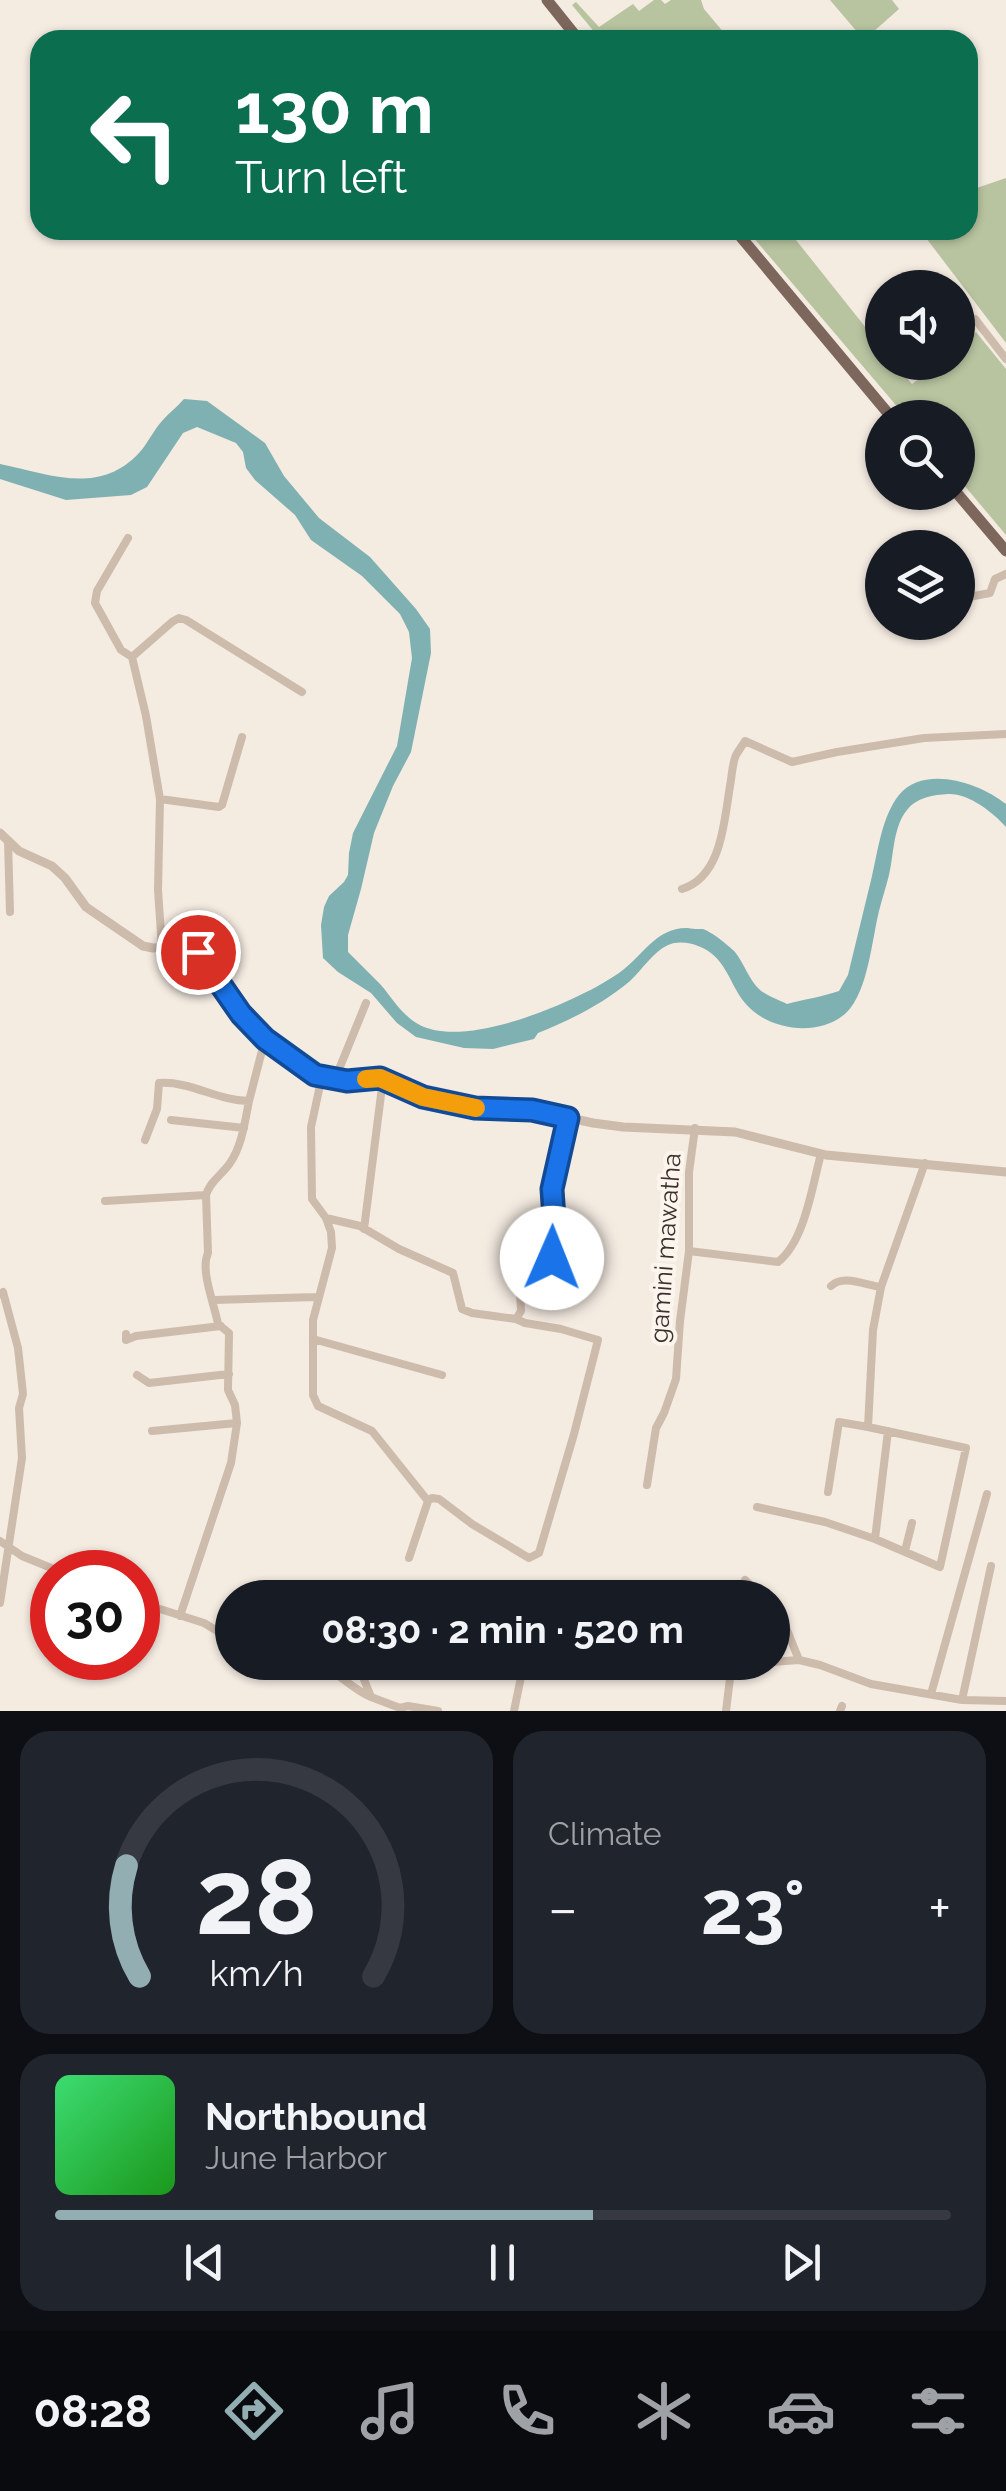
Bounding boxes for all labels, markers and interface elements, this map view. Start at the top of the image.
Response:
text: 130 m [235,67,434,149]
icon: left [70,70,200,200]
text: Turn left [235,151,407,204]
map controls [865,270,975,640]
button: sound [865,270,975,380]
button: search [865,400,975,510]
button: layers [865,530,975,640]
pin [156,910,241,995]
icon: arrive [171,925,226,980]
street label: gamini mawatha [643,1152,687,1344]
position arrow [500,1206,604,1310]
speed limit sign: 30 [30,1550,160,1680]
text: 08:30 · 2 min · 520 m [321,1607,684,1652]
text: Climate [548,1815,662,1852]
text: 28 [196,1836,317,1958]
text: 23° [701,1863,805,1952]
text: − [548,1876,578,1941]
text: + [928,1876,951,1941]
text: km/h [209,1952,304,1994]
text: Northbound [205,2094,427,2139]
text: June Harbor [205,2139,387,2176]
icon: previous [177,2235,232,2290]
icon: pause [475,2235,530,2290]
icon: next [774,2235,829,2290]
icon: directions [219,2376,289,2446]
icon: music [355,2376,425,2446]
icon: phone [492,2376,562,2446]
icon: climate [629,2376,699,2446]
icon: car [766,2376,836,2446]
icon: filters [903,2376,973,2446]
text: 08:28 [33,2385,152,2438]

